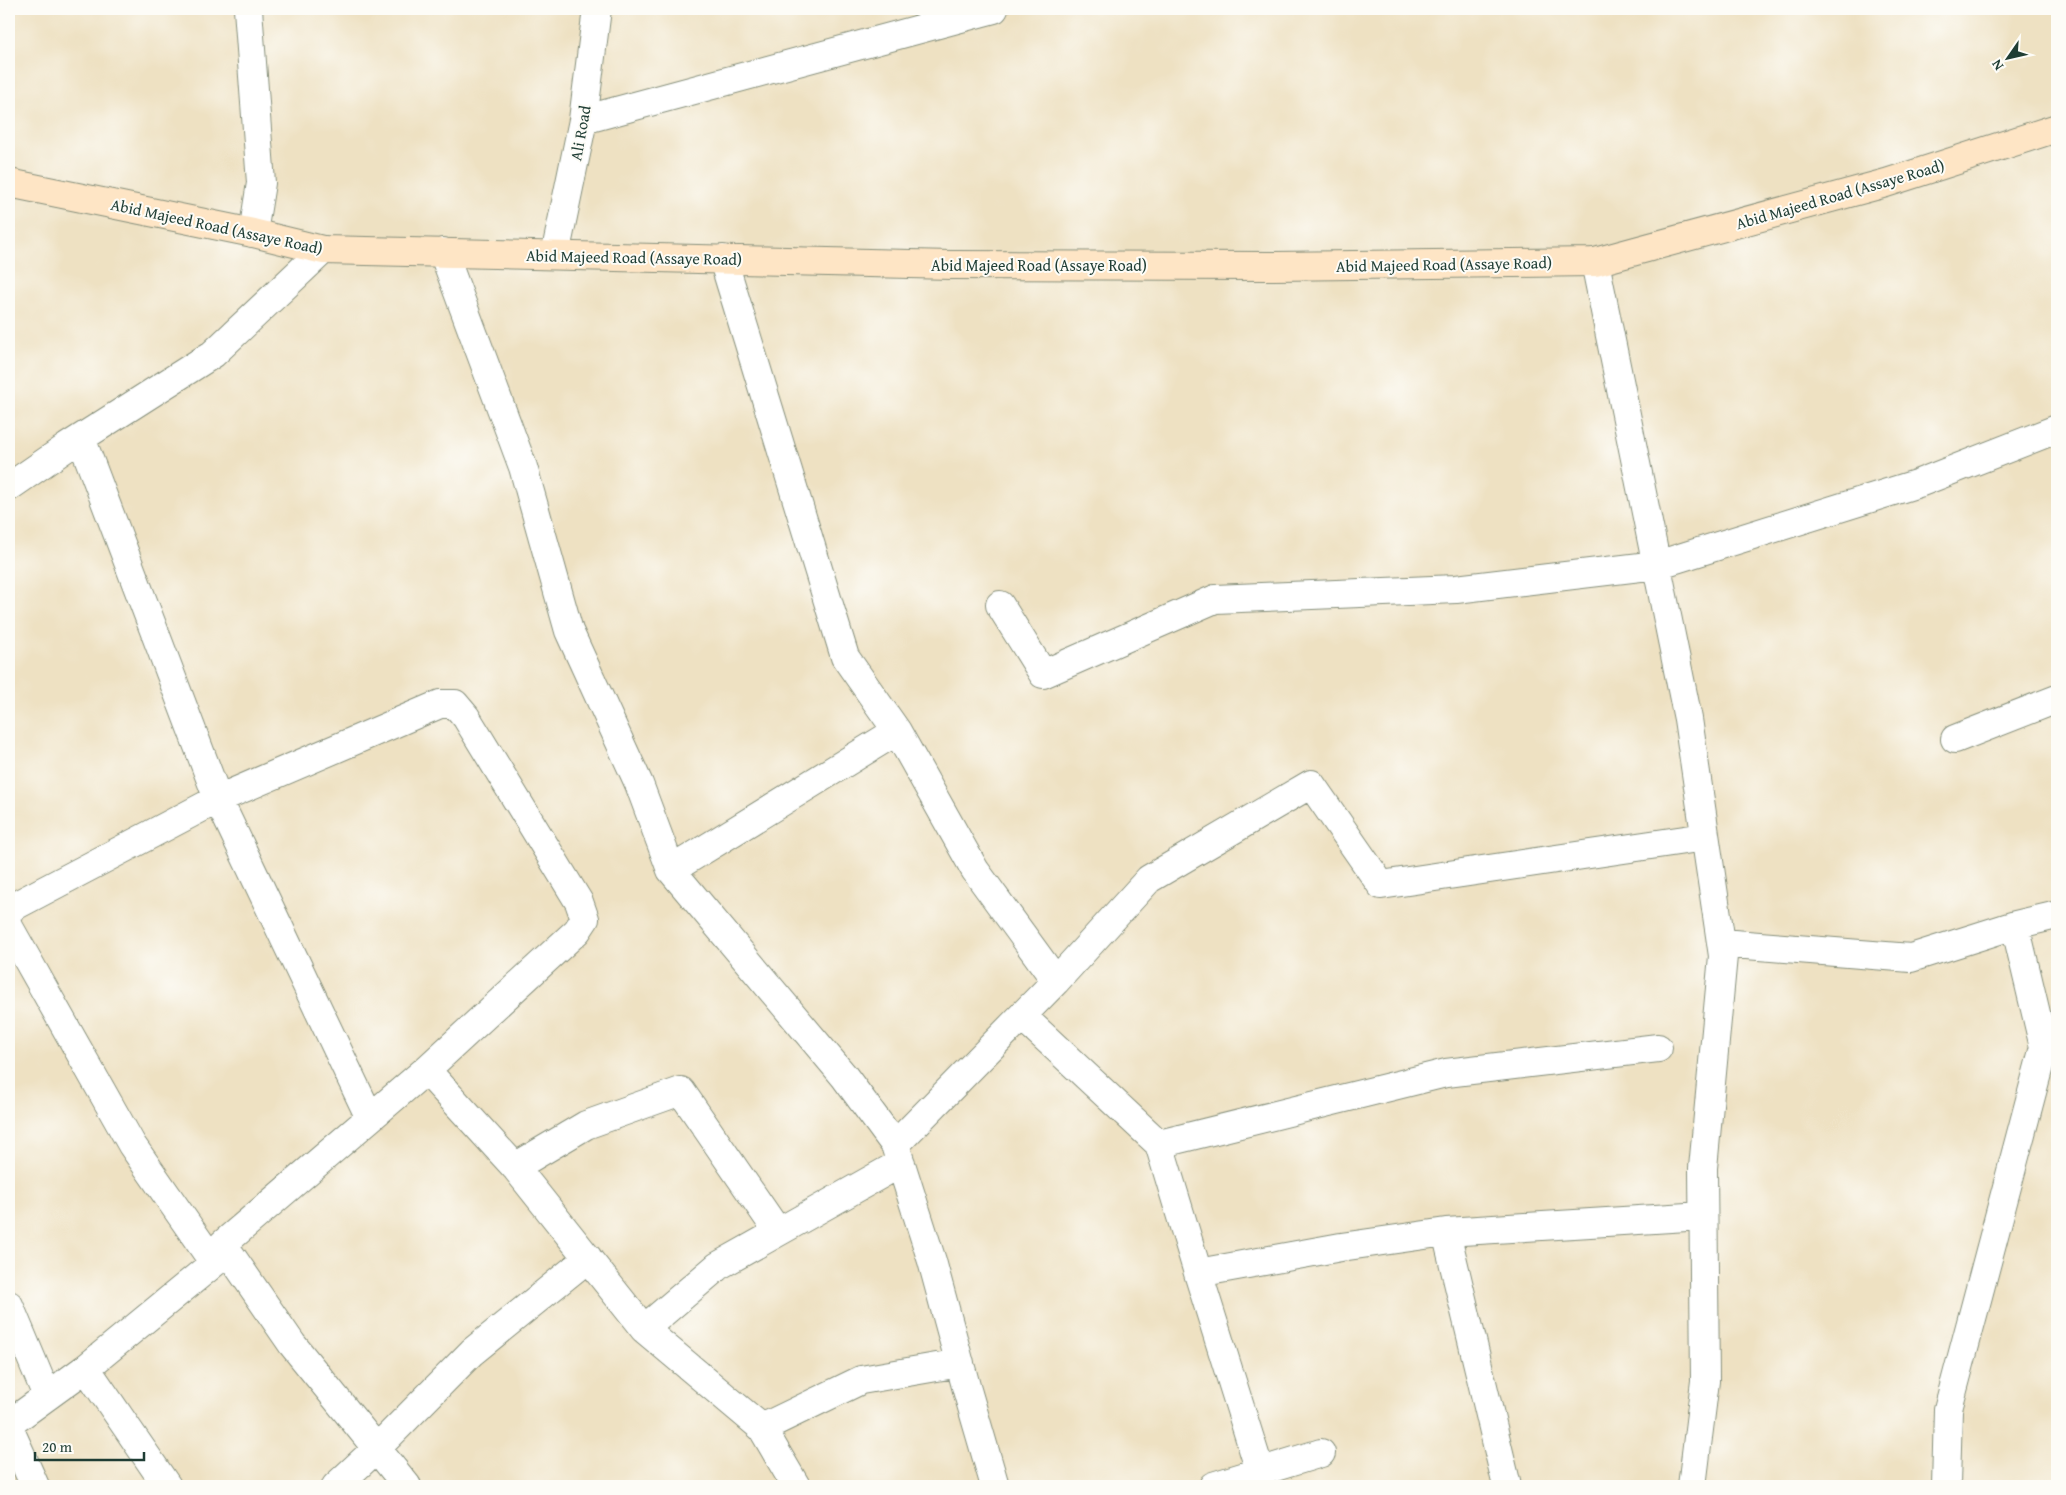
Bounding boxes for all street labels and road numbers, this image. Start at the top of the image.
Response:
street label: Ali Road [563,103,597,163]
street label: Abid Majeed Road (Assaye Road) [1733,153,1947,235]
street label: Abid Majeed Road (Assaye Road) [109,192,325,260]
street label: Abid Majeed Road (Assaye Road) [526,243,742,271]
street label: Abid Majeed Road (Assaye Road) [1336,250,1552,278]
street label: Abid Majeed Road (Assaye Road) [931,253,1147,277]

